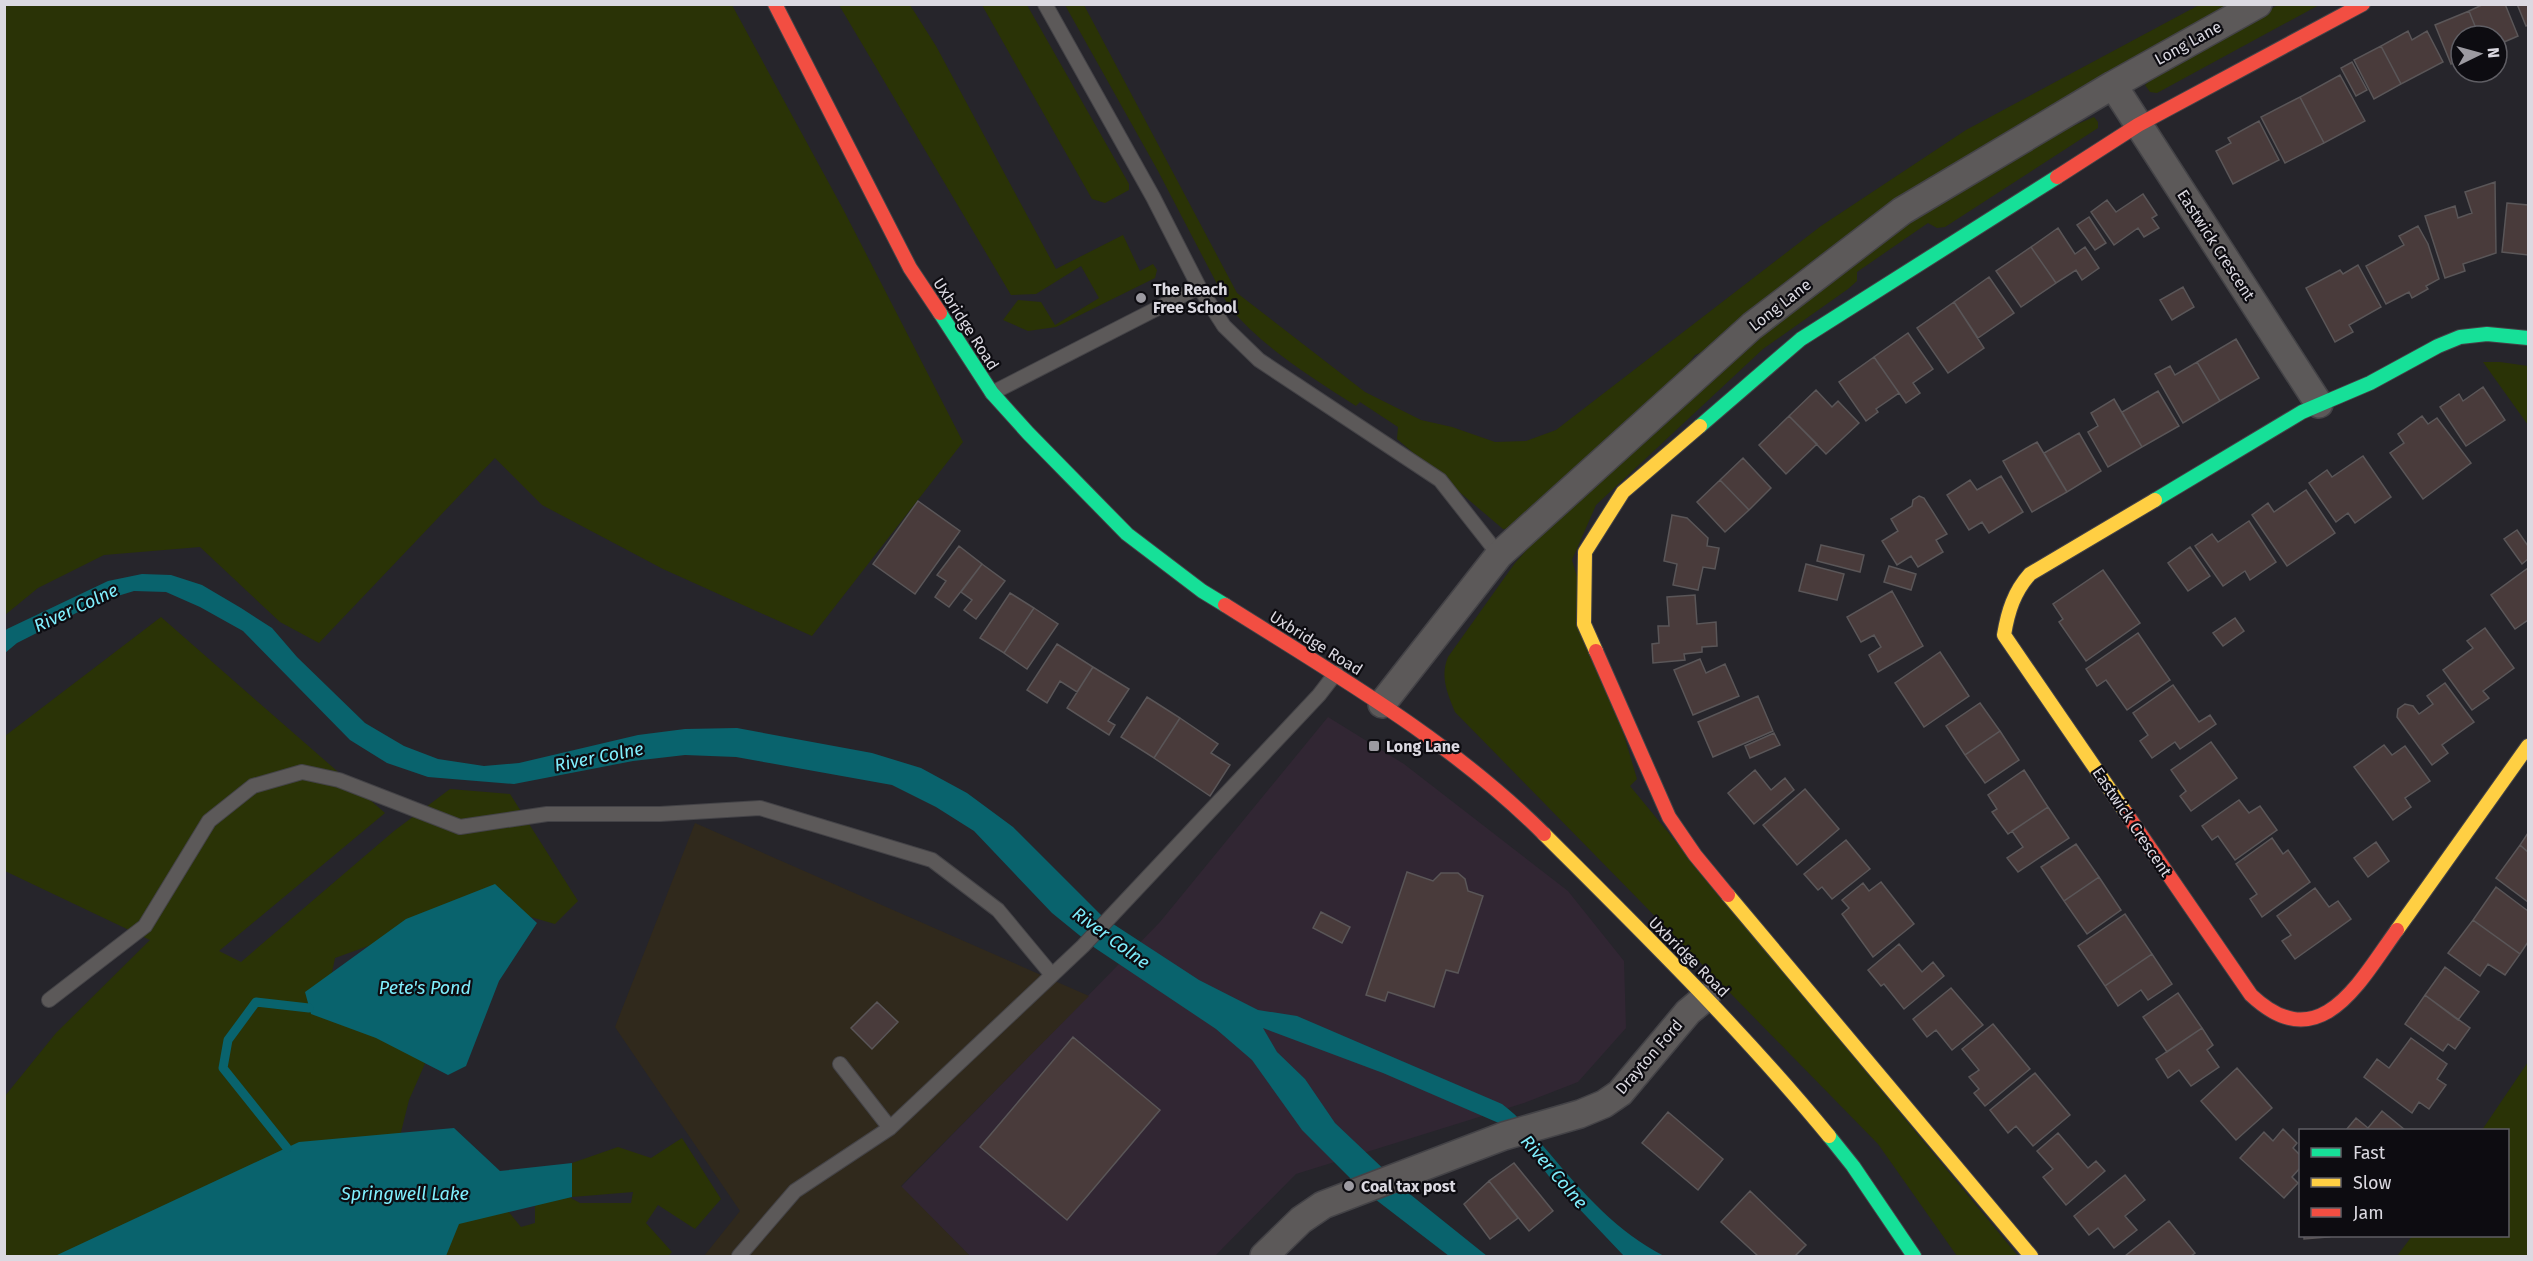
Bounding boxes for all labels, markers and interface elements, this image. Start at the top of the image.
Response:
street label: Long Lane [2151,17,2225,69]
north arrow [2449,24,2509,84]
text: N [2484,47,2503,59]
street label: Eastwick Crescent [2173,186,2259,304]
street label: Uxbridge Road [929,274,1003,374]
street label: Long Lane [1745,275,1815,335]
place label: The Reach Free School [1153,280,1237,317]
marker: The Reach Free School [1134,291,1148,305]
water label: River Colne [30,579,122,637]
street label: Uxbridge Road [1266,607,1366,679]
place label: Long Lane [1386,737,1460,756]
water label: River Colne [553,738,645,776]
marker: Long Lane [1367,739,1381,753]
street label: Eastwick Crescent [2088,764,2176,881]
water label: River Colne [1068,903,1154,973]
street label: Uxbridge Road [1645,913,1733,1001]
water label: Pete's Pond [379,977,472,999]
street label: Drayton Ford [1611,1016,1687,1098]
legend [2299,1129,2509,1237]
water label: River Colne [1516,1131,1592,1213]
text: Fast [2353,1142,2386,1164]
text: Slow [2353,1172,2392,1194]
place label: Coal tax post [1361,1177,1457,1196]
marker: Coal tax post [1342,1179,1356,1193]
water label: Springwell Lake [340,1183,469,1205]
text: Jam [2353,1202,2384,1224]

